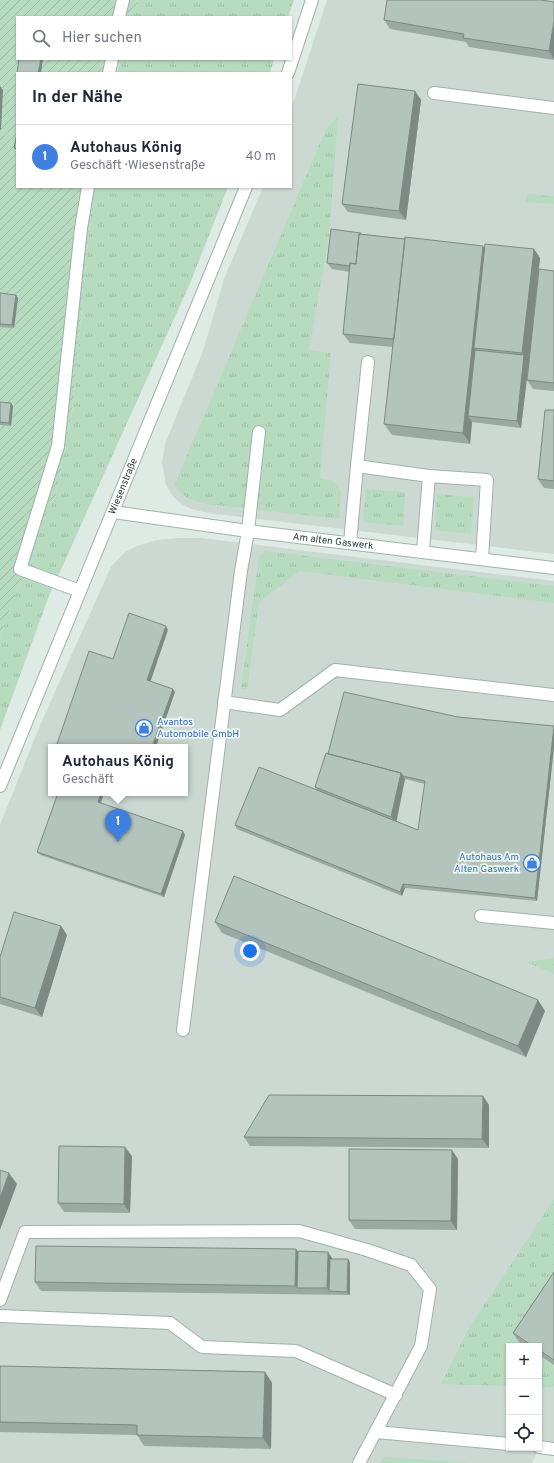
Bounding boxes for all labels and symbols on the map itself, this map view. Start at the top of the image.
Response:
street label: Wiesenstraße [106,456,140,516]
street label: Am alten Gaswerk [292,530,374,553]
place label: Avantos Automobile GmbH [157,716,239,741]
shop icon: Avantos Automobile GmbH [134,718,154,738]
pin: 1 [105,809,131,842]
place label: Autohaus Am Alten Gaswerk [454,851,519,876]
shop icon: Autohaus Am Alten Gaswerk [522,853,542,873]
your location [240,941,260,961]

